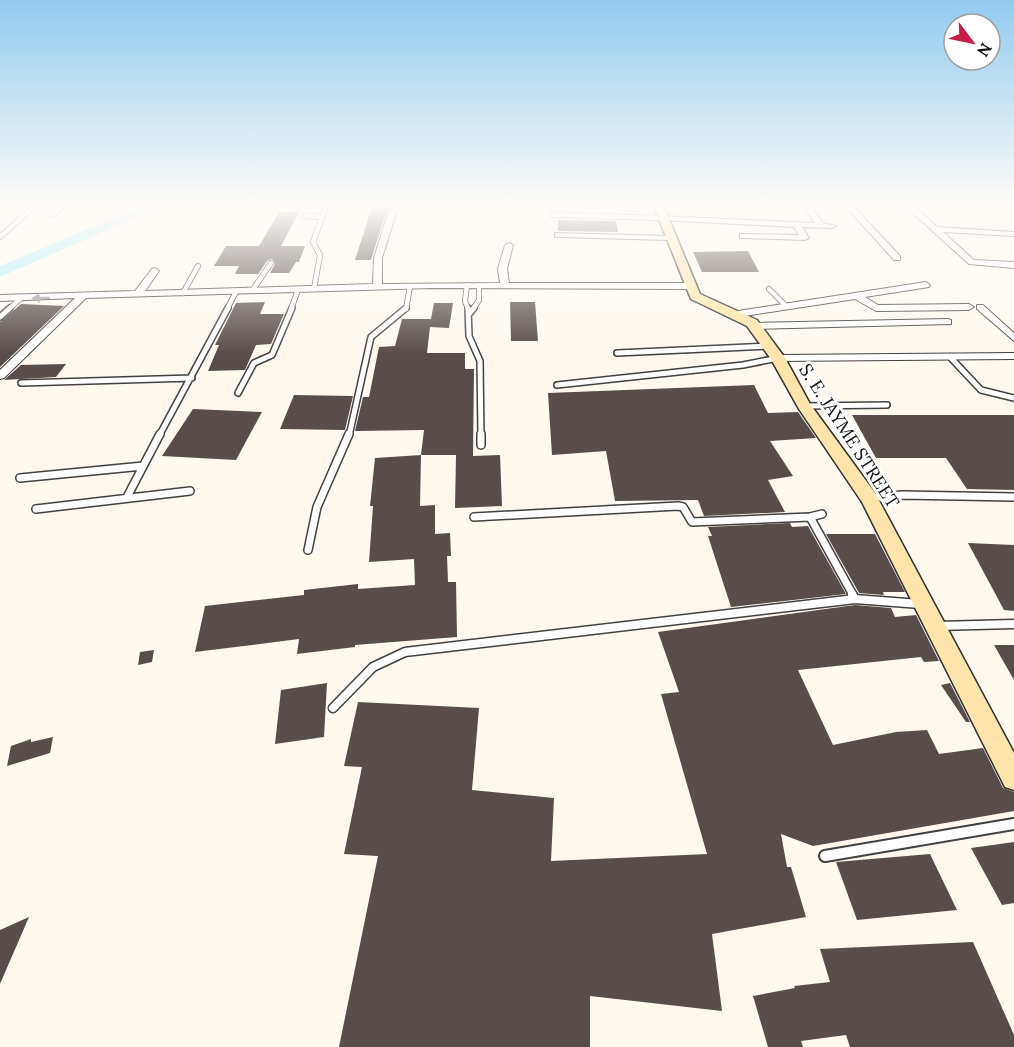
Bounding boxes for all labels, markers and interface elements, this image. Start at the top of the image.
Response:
north arrow [942,12,1002,72]
text: N [973,39,996,60]
one-way arrow [31,293,50,302]
street label: S. E. JAYME STREET [794,359,905,513]

